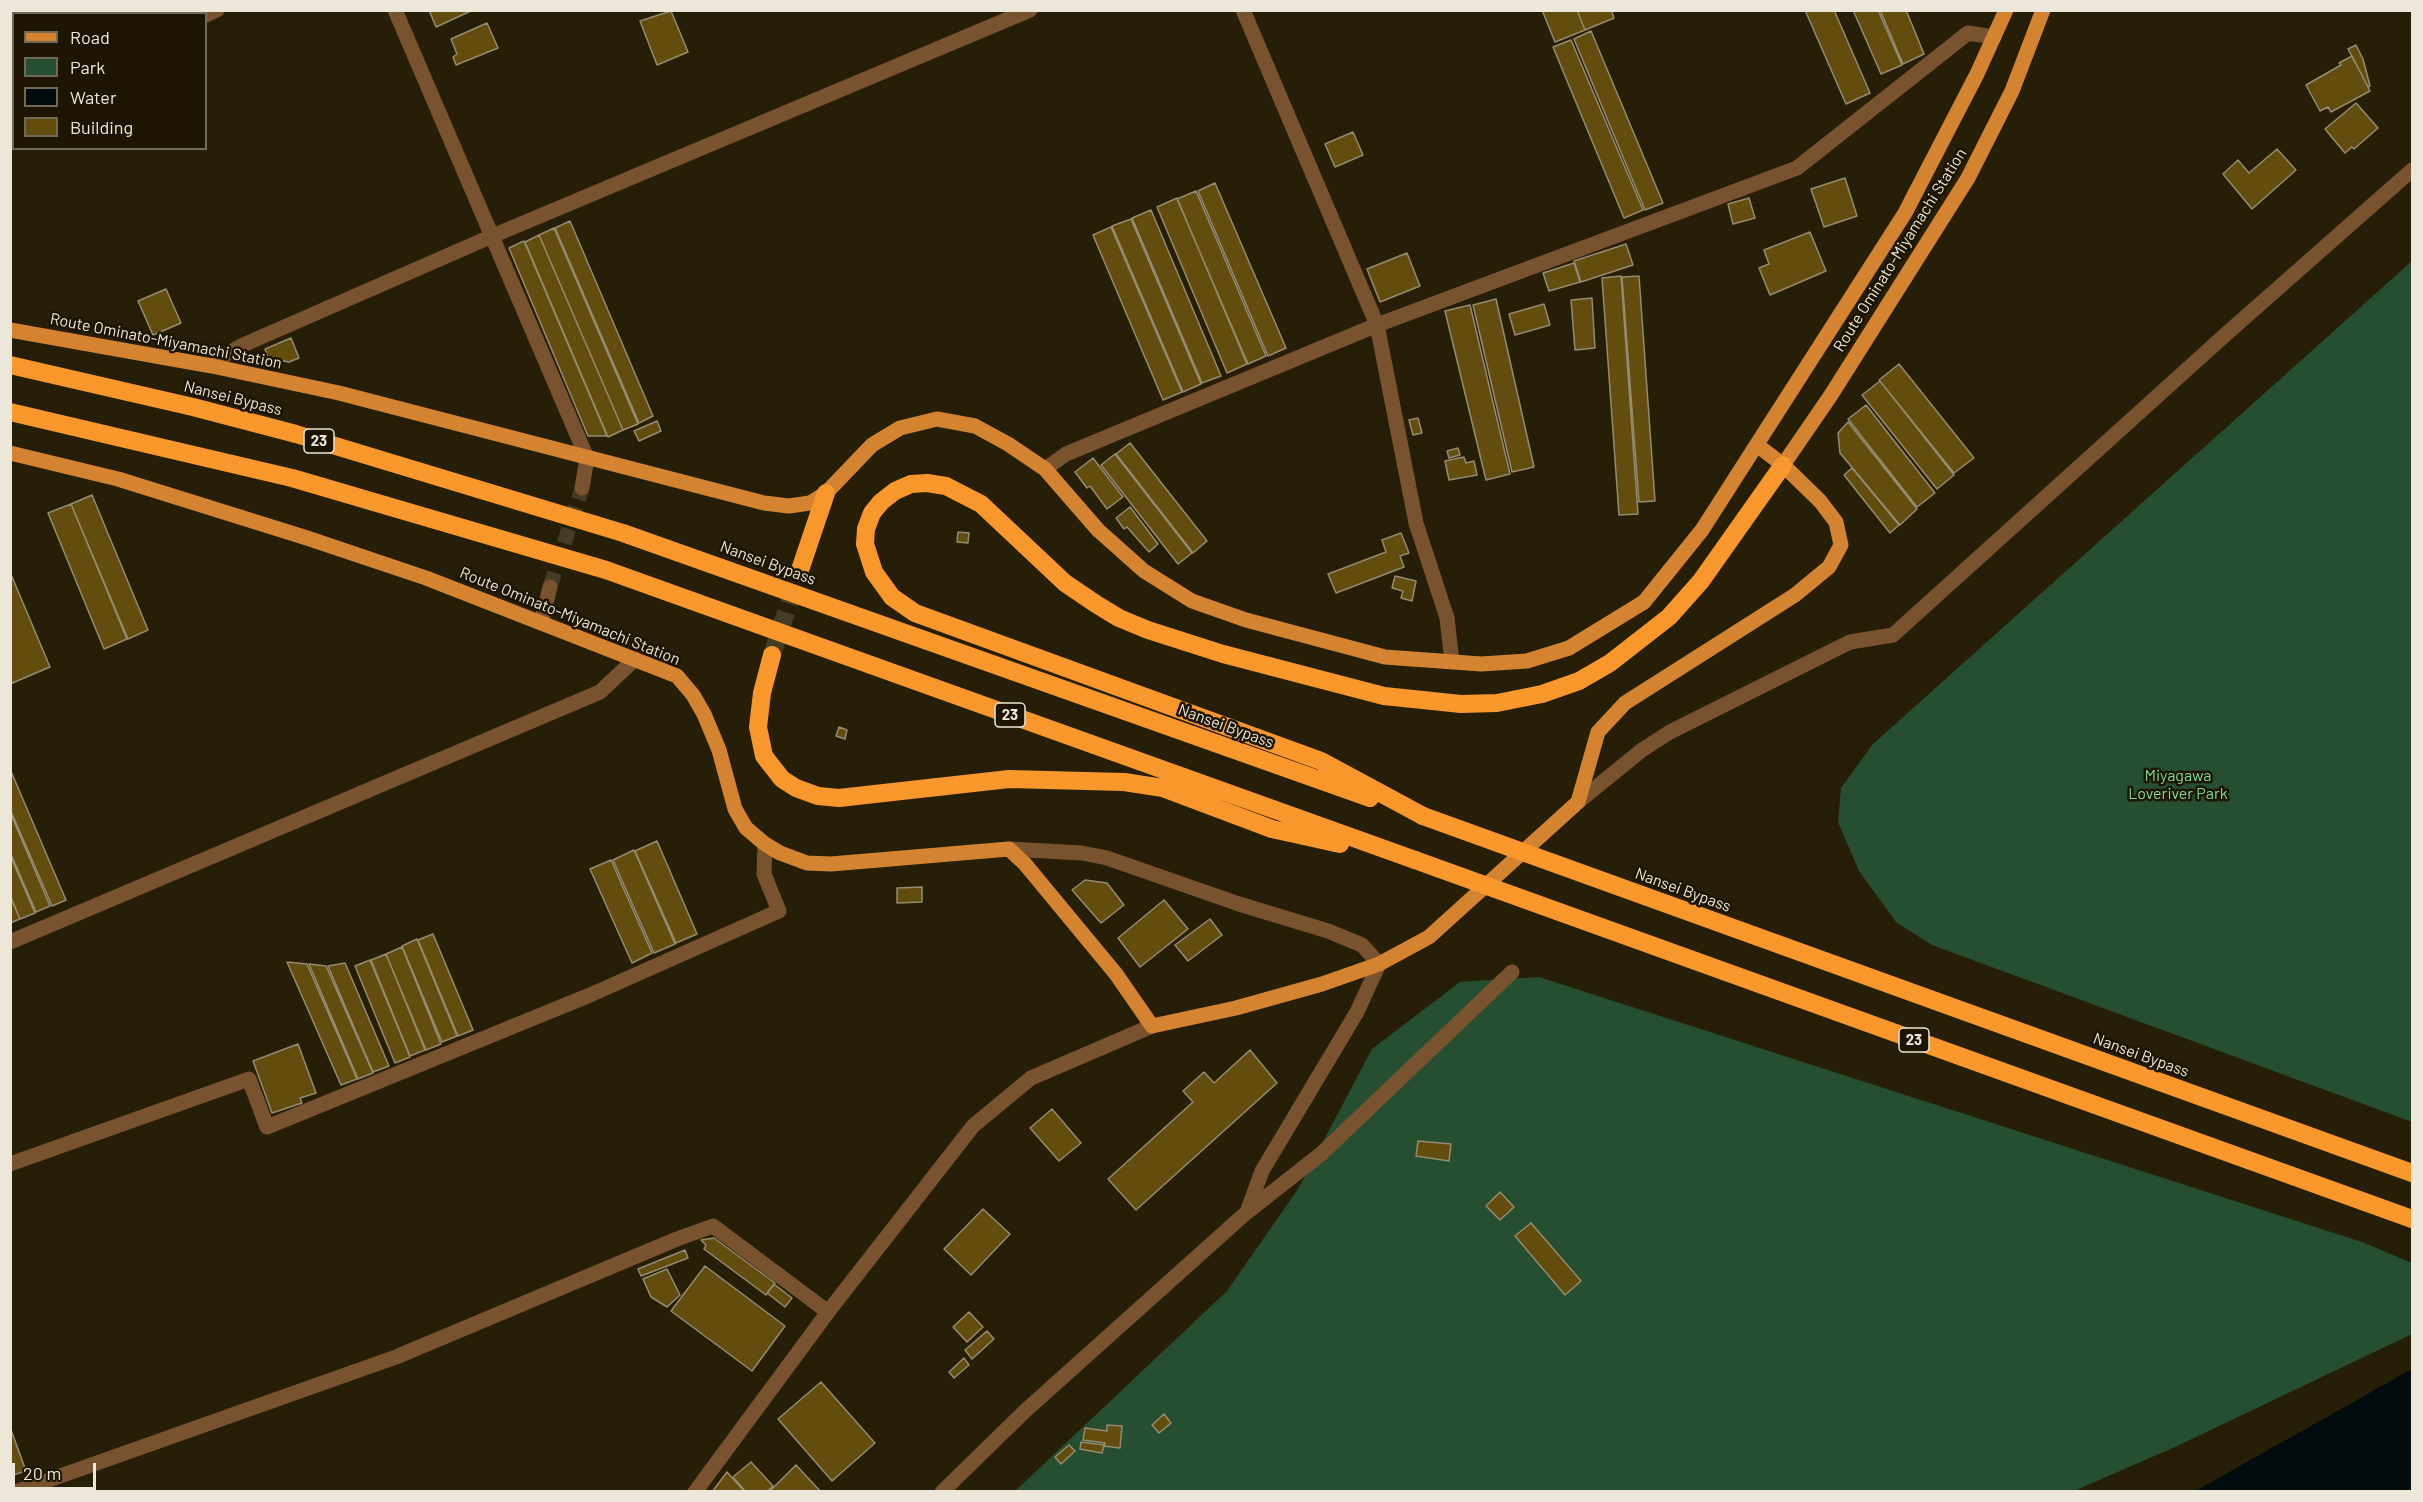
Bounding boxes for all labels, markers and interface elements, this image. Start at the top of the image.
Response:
legend [12,12,207,150]
text: Road [70,26,110,48]
text: Park [70,56,105,78]
text: Water [70,86,117,108]
text: Building [70,116,133,138]
street label: Route Ominato-Miyamachi Station [1829,145,1971,355]
street label: Route Ominato-Miyamachi Station [48,309,284,373]
street label: Nansei Bypass [182,377,284,419]
road number: 23 [304,429,334,453]
street label: Nansei Bypass [717,537,819,589]
street label: Route Ominato-Miyamachi Station [457,563,683,669]
street label: Nansei Bypass [1175,700,1277,752]
road number: 23 [995,703,1025,727]
park label: Miyagawa Loveriver Park [2128,766,2228,804]
street label: Nansei Bypass [1632,864,1734,916]
road number: 23 [1899,1028,1929,1052]
street label: Nansei Bypass [2090,1029,2192,1081]
scale bar [15,1451,99,1489]
text: 20 m [23,1462,61,1484]

